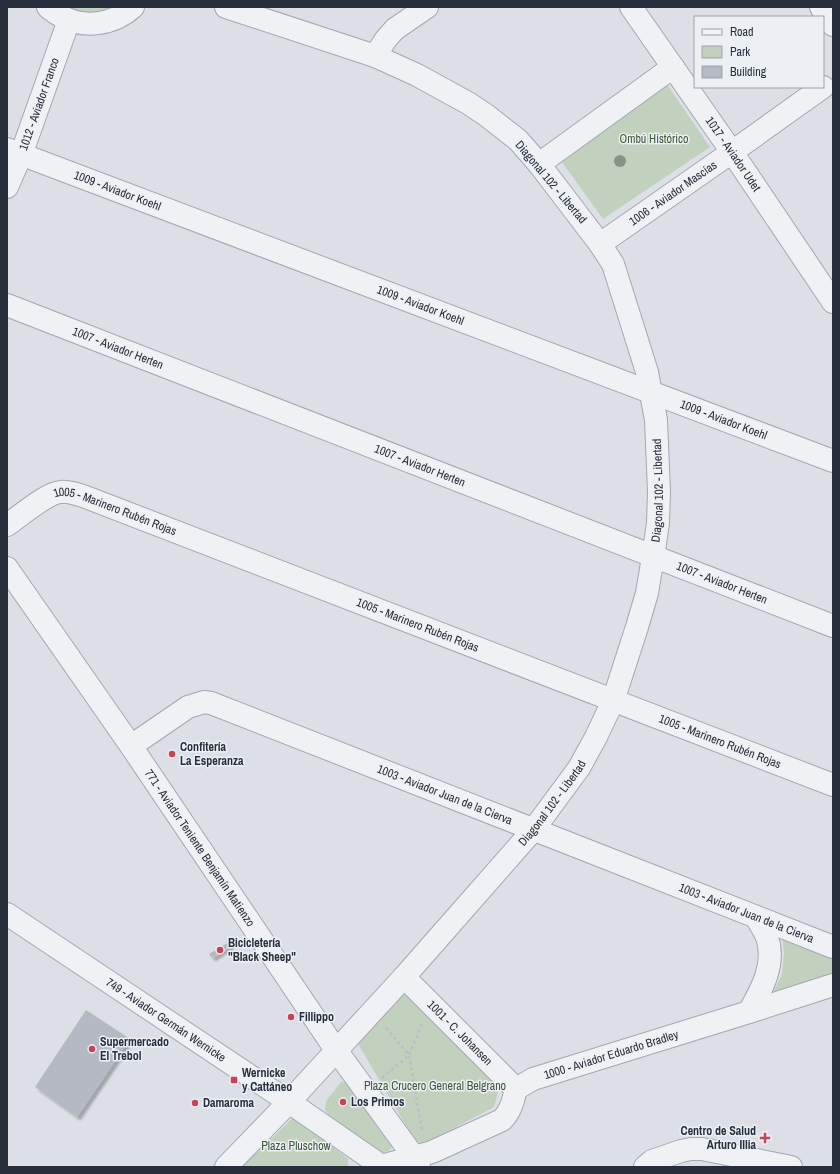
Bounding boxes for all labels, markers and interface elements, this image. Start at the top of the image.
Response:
legend [694,16,824,88]
text: Road [730,24,754,40]
text: Park [730,44,750,60]
street label: 1012 - Aviador Franco [15,55,63,153]
text: Building [730,64,767,80]
street label: 1017 - Aviador Udet [702,113,765,195]
park label: Ombú Histórico [620,131,688,147]
street label: Diagonal 102 - Libertad [512,137,590,227]
street label: 1006 - Aviador Mascías [626,157,720,229]
street label: 1009 - Aviador Koehl [72,167,163,214]
street label: 1009 - Aviador Koehl [375,281,466,329]
street label: 1007 - Aviador Herten [70,323,166,373]
street label: 1009 - Aviador Koehl [678,396,769,443]
street label: Diagonal 102 - Libertad [647,438,667,543]
street label: 1007 - Aviador Herten [372,441,468,490]
street label: 1005 - Marinero Rubén Rojas [51,484,179,539]
street label: 1007 - Aviador Herten [674,558,770,608]
street label: 1005 - Marinero Rubén Rojas [354,594,481,656]
street label: 1005 - Marinero Rubén Rojas [657,711,784,772]
place label: Confitería La Esperanza [180,739,244,769]
marker: Confitería La Esperanza [167,749,177,759]
street label: Diagonal 102 - Libertad [515,757,590,849]
street label: 1003 - Aviador Juan de la Cierva [375,761,515,829]
street label: 771 - Aviador Teniente Benjamín Matienzo [141,766,259,930]
street label: 1003 - Aviador Juan de la Cierva [676,879,817,947]
place label: Bicicletería "Black Sheep" [228,935,296,965]
marker: Bicicletería "Black Sheep" [215,945,225,955]
street label: 749 - Aviador Germán Wernicke [103,974,229,1066]
street label: 1001 - C. Johansen [424,997,496,1069]
place label: Fillippo [299,1009,334,1025]
marker: Fillippo [286,1012,296,1022]
street label: 1000 - Aviador Eduardo Bradley [542,1026,681,1083]
place label: Supermercado El Trebol [100,1034,169,1064]
marker: Supermercado El Trebol [87,1044,97,1054]
place label: Wernicke y Cattáneo [242,1065,292,1095]
marker: Wernicke y Cattáneo [229,1075,239,1085]
park label: Plaza Crucero General Belgrano [364,1078,506,1094]
place label: Los Primos [351,1094,405,1110]
place label: Damaroma [203,1095,254,1111]
marker: Los Primos [338,1097,348,1107]
marker: Damaroma [190,1098,200,1108]
place label: Centro de Salud Arturo Illia [681,1123,757,1153]
marker: Centro de Salud Arturo Illia [759,1132,771,1144]
park label: Plaza Pluschow [261,1138,332,1154]

